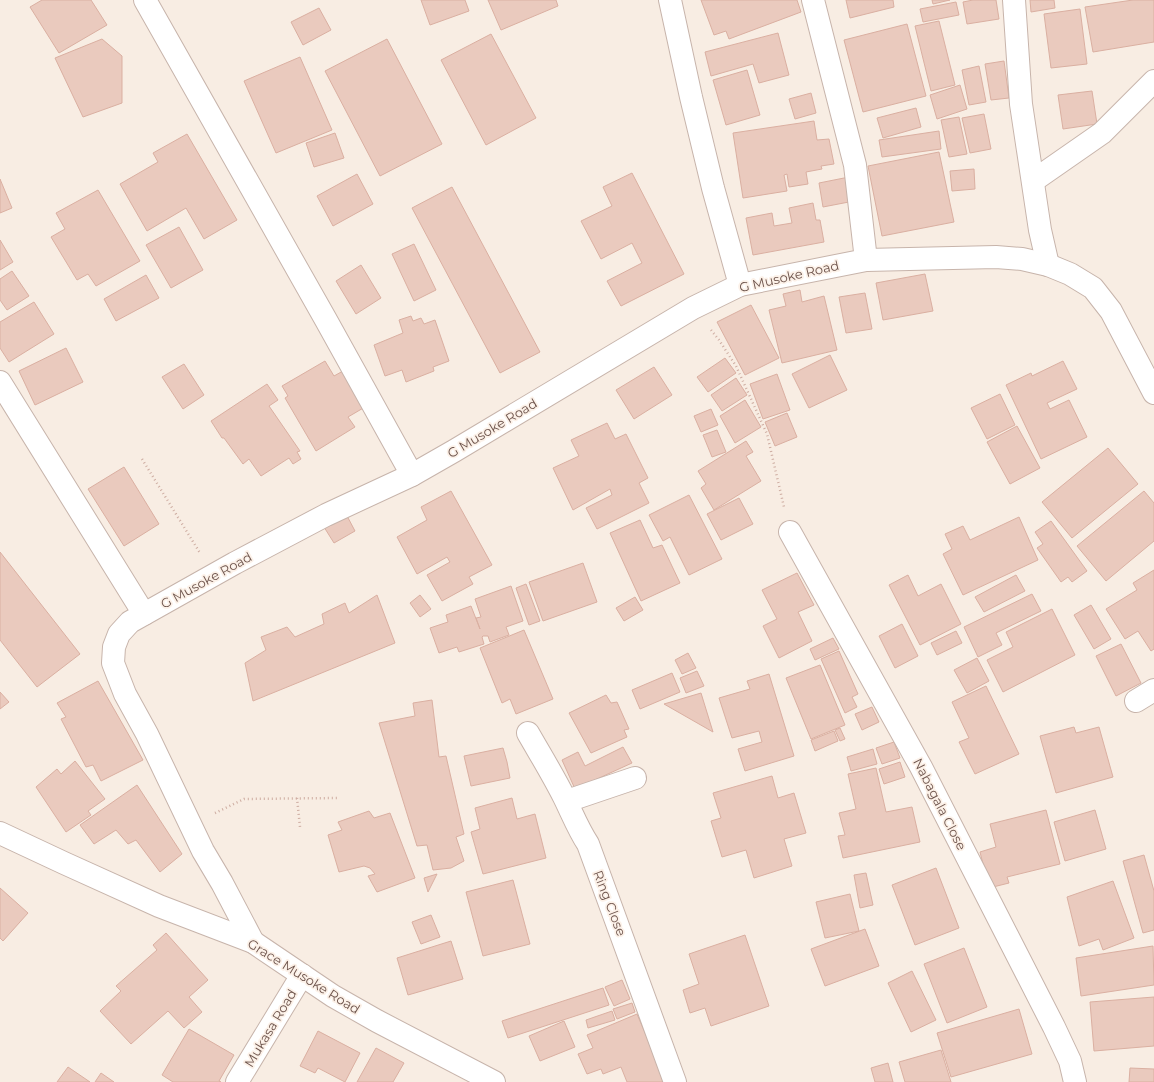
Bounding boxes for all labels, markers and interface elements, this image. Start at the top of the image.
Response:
street label: G Musoke Road [738,257,840,295]
street label: G Musoke Road [444,395,540,461]
street label: G Musoke Road [158,548,254,612]
street label: Nabagala Close [910,755,970,853]
street label: Ring Close [590,868,630,938]
street label: Grace Musoke Road [245,935,363,1017]
street label: Mukasa Road [241,986,299,1070]

